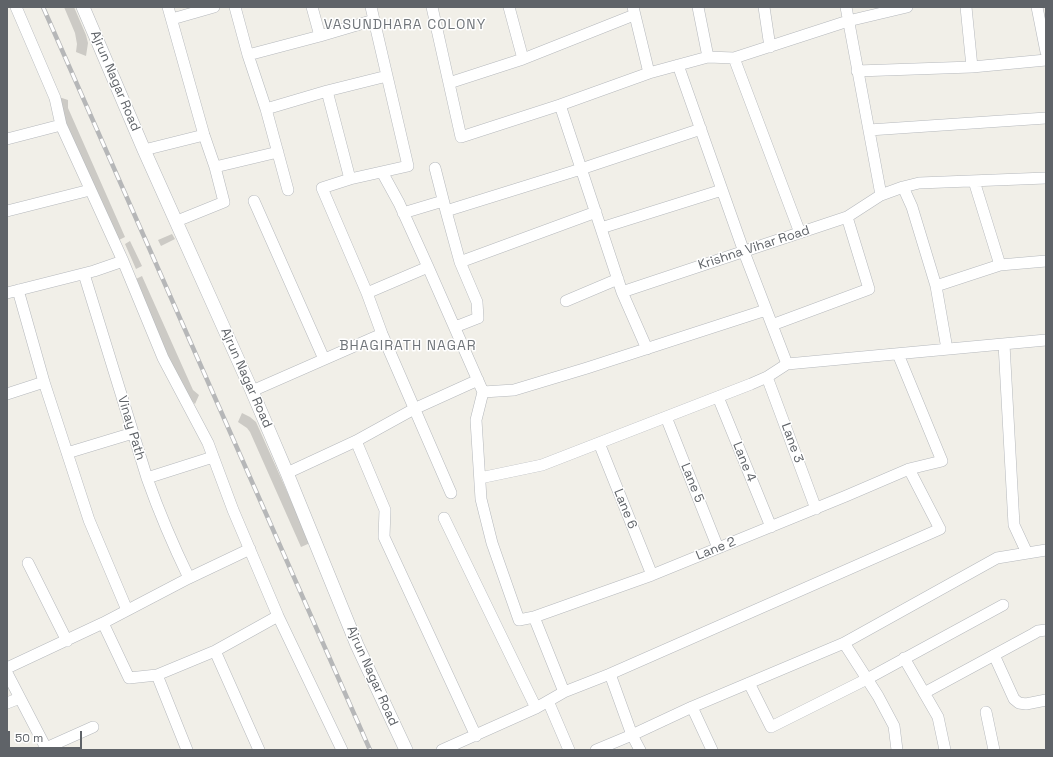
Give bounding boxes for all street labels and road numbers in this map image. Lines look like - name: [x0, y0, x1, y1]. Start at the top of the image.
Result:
- street label: Ajrun Nagar Road: [87, 28, 143, 134]
- street label: Krishna Vihar Road: [696, 223, 812, 273]
- street label: Ajrun Nagar Road: [217, 326, 275, 430]
- street label: Vinay Path: [114, 394, 148, 462]
- street label: Lane 3: [778, 421, 806, 465]
- street label: Lane 4: [729, 440, 759, 484]
- street label: Lane 5: [677, 461, 707, 505]
- street label: Lane 6: [610, 487, 640, 531]
- street label: Lane 2: [694, 534, 738, 564]
- street label: Ajrun Nagar Road: [343, 624, 401, 728]

